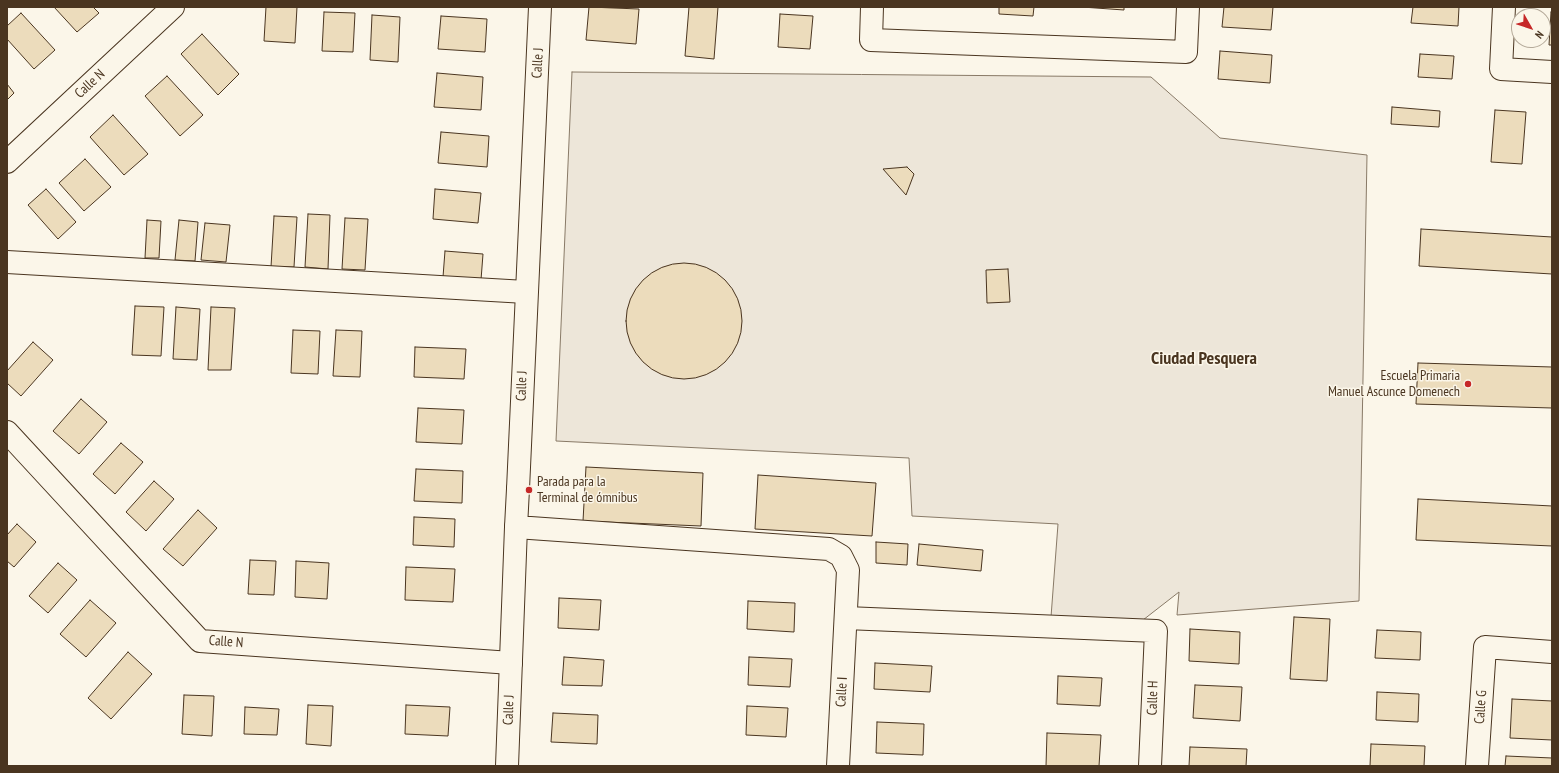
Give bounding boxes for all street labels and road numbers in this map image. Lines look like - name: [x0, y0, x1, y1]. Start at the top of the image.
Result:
- street label: Calle J: [529, 47, 547, 79]
- street label: Calle N: [72, 66, 108, 102]
- street label: Calle J: [513, 370, 531, 402]
- street label: Calle N: [208, 632, 244, 652]
- street label: Calle I: [833, 676, 851, 708]
- street label: Calle H: [1144, 680, 1162, 716]
- street label: Calle G: [1471, 689, 1491, 725]
- street label: Calle J: [500, 694, 518, 726]

